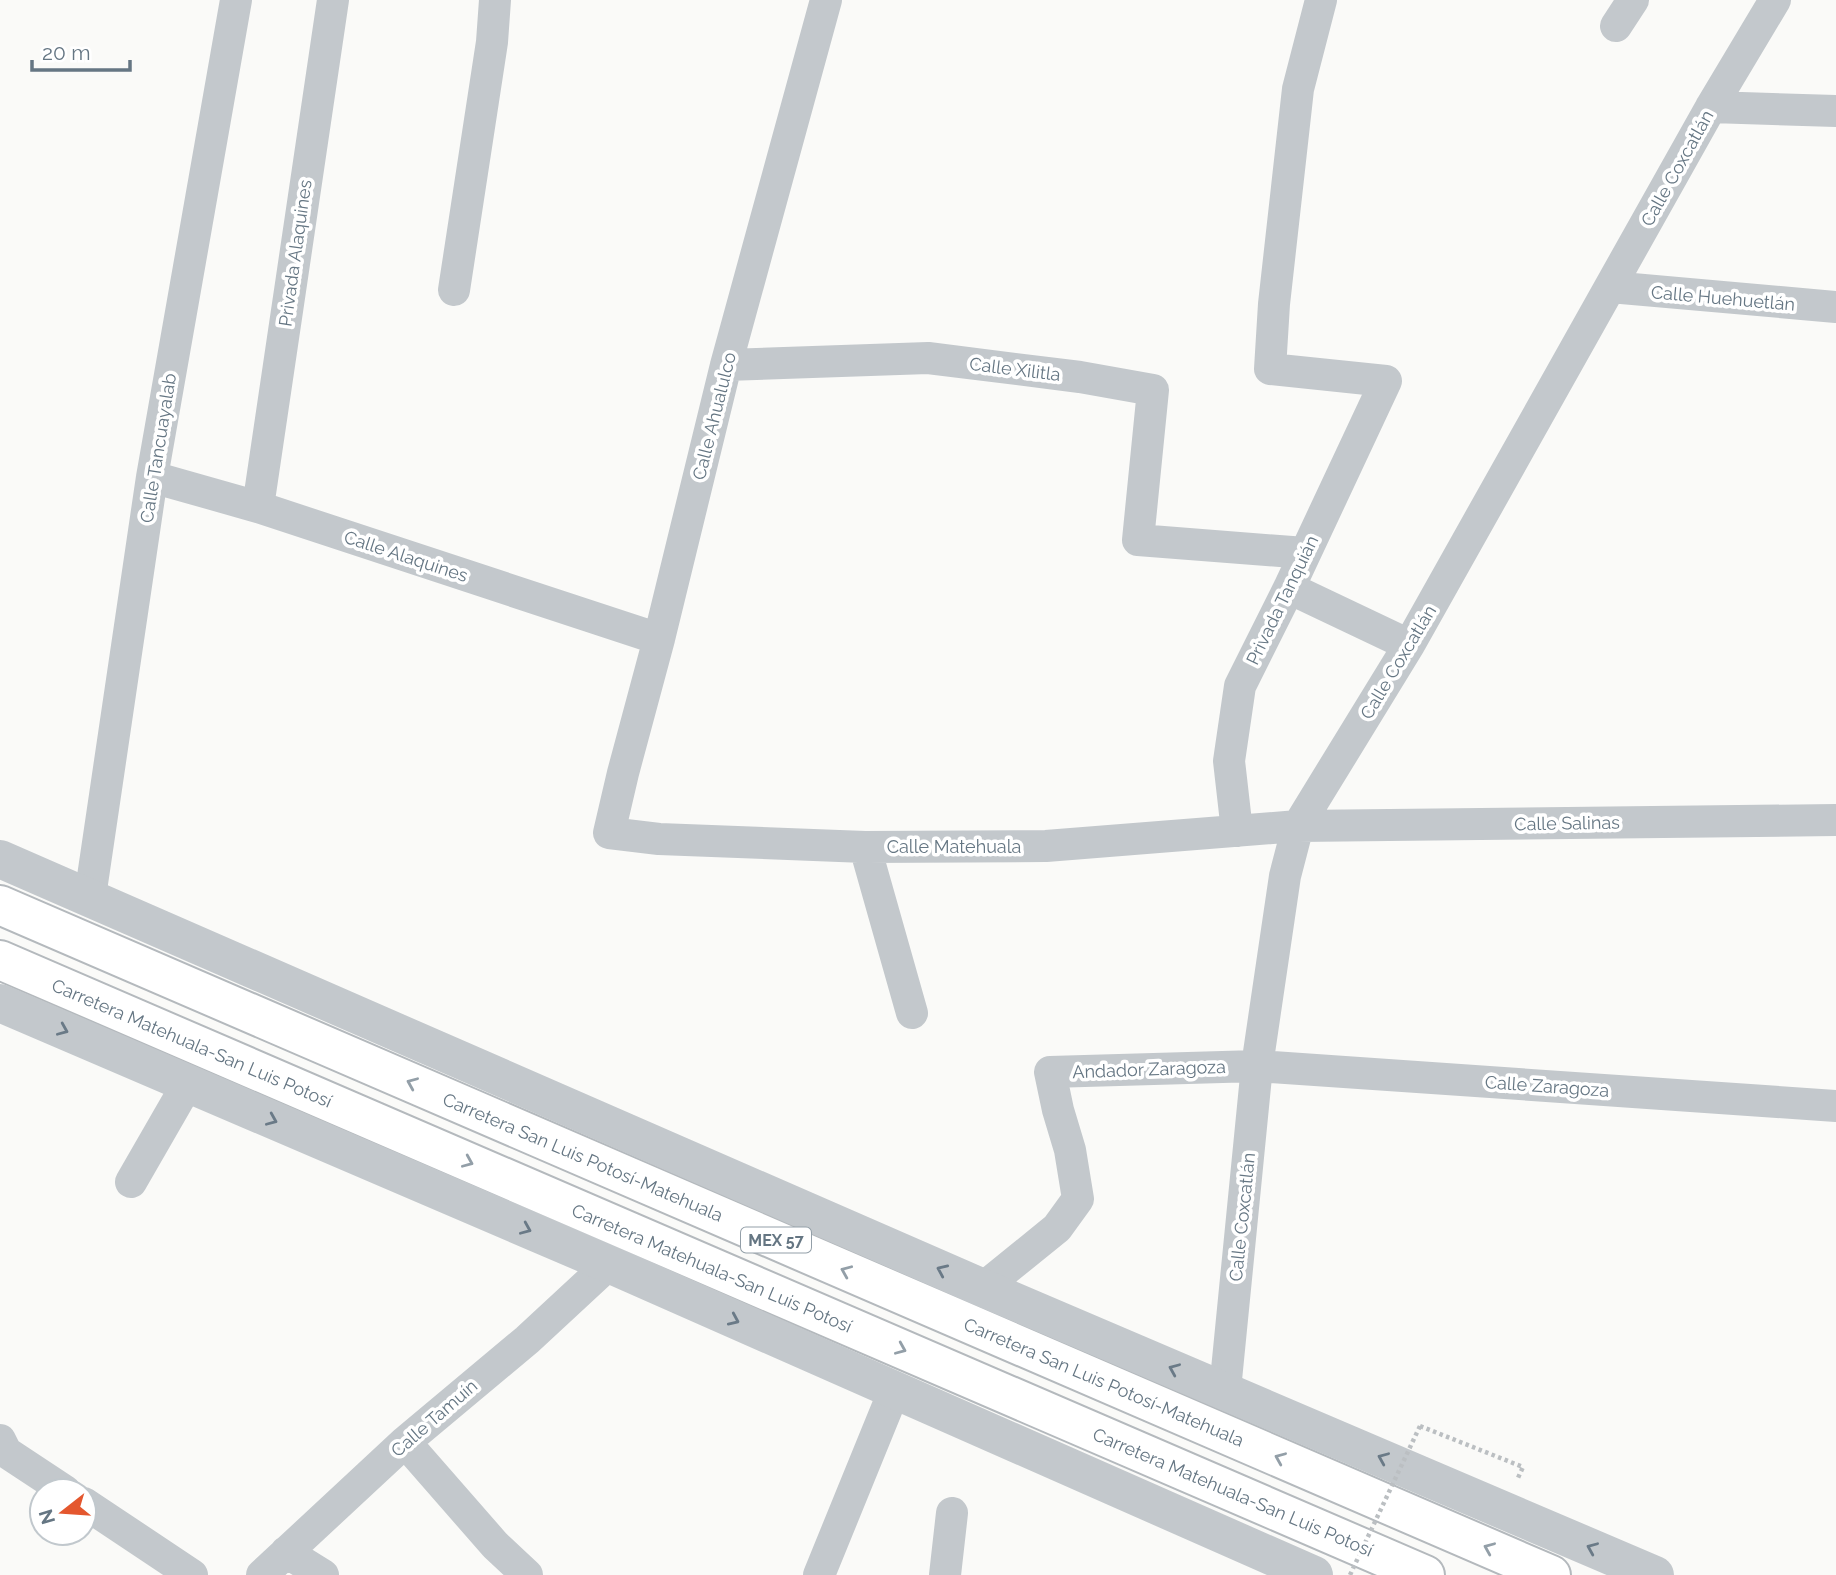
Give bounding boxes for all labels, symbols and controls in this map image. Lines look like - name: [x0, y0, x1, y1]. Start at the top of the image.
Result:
- scale bar: [32, 28, 130, 72]
- text: 20 m: [42, 40, 90, 65]
- street label: Calle Coxcatlán: [1636, 106, 1718, 230]
- street label: Privada Alaquines: [274, 178, 316, 328]
- street label: Calle Huehuetlán: [1650, 281, 1796, 315]
- street label: Calle Ahualulco: [688, 350, 740, 482]
- street label: Calle Xilitla: [968, 353, 1062, 385]
- street label: Calle Tancuayalab: [136, 372, 180, 524]
- street label: Calle Alaquines: [341, 526, 471, 586]
- street label: Privada Tanquián: [1242, 532, 1322, 668]
- street label: Calle Coxcatlán: [1356, 601, 1440, 723]
- street label: Calle Salinas: [1514, 812, 1620, 834]
- street label: Calle Matehuala: [887, 836, 1021, 857]
- street label: Carretera Matehuala-San Luis Potosí: [49, 974, 335, 1112]
- one-way arrow: [56, 1022, 68, 1036]
- street label: Andador Zaragoza: [1072, 1056, 1226, 1082]
- street label: Calle Zaragoza: [1484, 1071, 1610, 1101]
- one-way arrow: [407, 1078, 419, 1092]
- street label: Carretera San Luis Potosí-Matehuala: [440, 1088, 726, 1226]
- one-way arrow: [265, 1111, 277, 1125]
- street label: Calle Coxcatlán: [1225, 1152, 1259, 1282]
- one-way arrow: [460, 1154, 473, 1168]
- street label: Carretera Matehuala-San Luis Potosí: [569, 1199, 855, 1337]
- one-way arrow: [519, 1221, 531, 1235]
- road number: MEX 57: [741, 1228, 811, 1252]
- one-way arrow: [937, 1264, 949, 1278]
- one-way arrow: [841, 1265, 853, 1279]
- one-way arrow: [727, 1312, 740, 1326]
- street label: Carretera San Luis Potosí-Matehuala: [961, 1313, 1247, 1451]
- one-way arrow: [894, 1341, 907, 1355]
- one-way arrow: [1169, 1363, 1181, 1377]
- street label: Calle Tamuín: [387, 1375, 481, 1461]
- street label: Carretera Matehuala-San Luis Potosí: [1090, 1423, 1376, 1561]
- one-way arrow: [1275, 1452, 1287, 1466]
- one-way arrow: [1378, 1452, 1390, 1466]
- north arrow: [28, 1477, 98, 1547]
- text: N: [34, 1507, 59, 1527]
- one-way arrow: [1484, 1542, 1496, 1556]
- one-way arrow: [1587, 1542, 1599, 1556]

